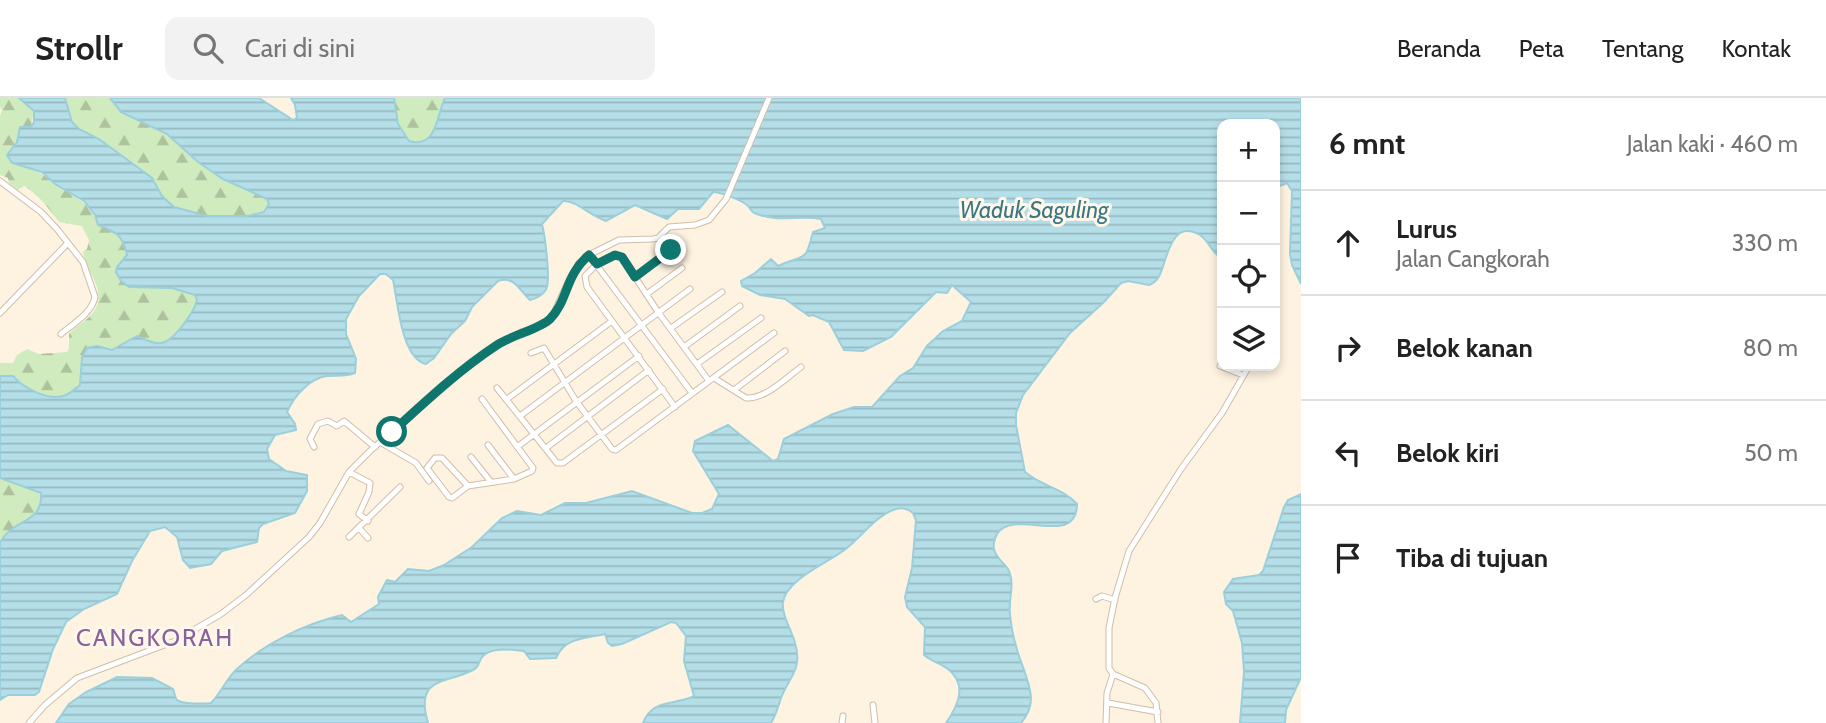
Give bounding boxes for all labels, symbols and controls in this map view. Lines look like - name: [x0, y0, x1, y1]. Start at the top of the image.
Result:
- search box: [165, 17, 655, 80]
- text: Strollr: [35, 28, 123, 68]
- icon: search: [189, 29, 227, 67]
- text: Cari di sini: [245, 32, 355, 64]
- text: Beranda: [1397, 34, 1481, 63]
- text: Peta: [1519, 34, 1564, 63]
- text: Tentang: [1602, 34, 1683, 63]
- text: Kontak: [1721, 34, 1791, 63]
- map controls: [1217, 119, 1280, 371]
- button: +: [1217, 119, 1280, 182]
- text: 6 mnt: [1329, 125, 1405, 162]
- text: Jalan kaki · 460 m: [1627, 130, 1798, 158]
- button: −: [1217, 182, 1280, 245]
- water label: Waduk Saguling: [959, 196, 1110, 224]
- text: Lurus: [1396, 213, 1457, 245]
- icon: ahead: [1329, 224, 1367, 262]
- text: 330 m: [1732, 229, 1798, 257]
- route end: [655, 234, 686, 265]
- button: locate: [1217, 245, 1280, 308]
- text: Jalan Cangkorah: [1396, 245, 1550, 273]
- button: layers: [1217, 308, 1280, 371]
- icon: right: [1329, 329, 1367, 367]
- text: Belok kanan: [1396, 332, 1533, 364]
- text: 80 m: [1743, 334, 1798, 362]
- route start: [376, 416, 407, 447]
- icon: left: [1329, 434, 1367, 472]
- text: Belok kiri: [1396, 437, 1499, 469]
- text: 50 m: [1744, 439, 1798, 467]
- icon: arrive: [1329, 539, 1367, 577]
- text: Tiba di tujuan: [1396, 542, 1548, 574]
- district label: CANGKORAH: [76, 623, 234, 652]

